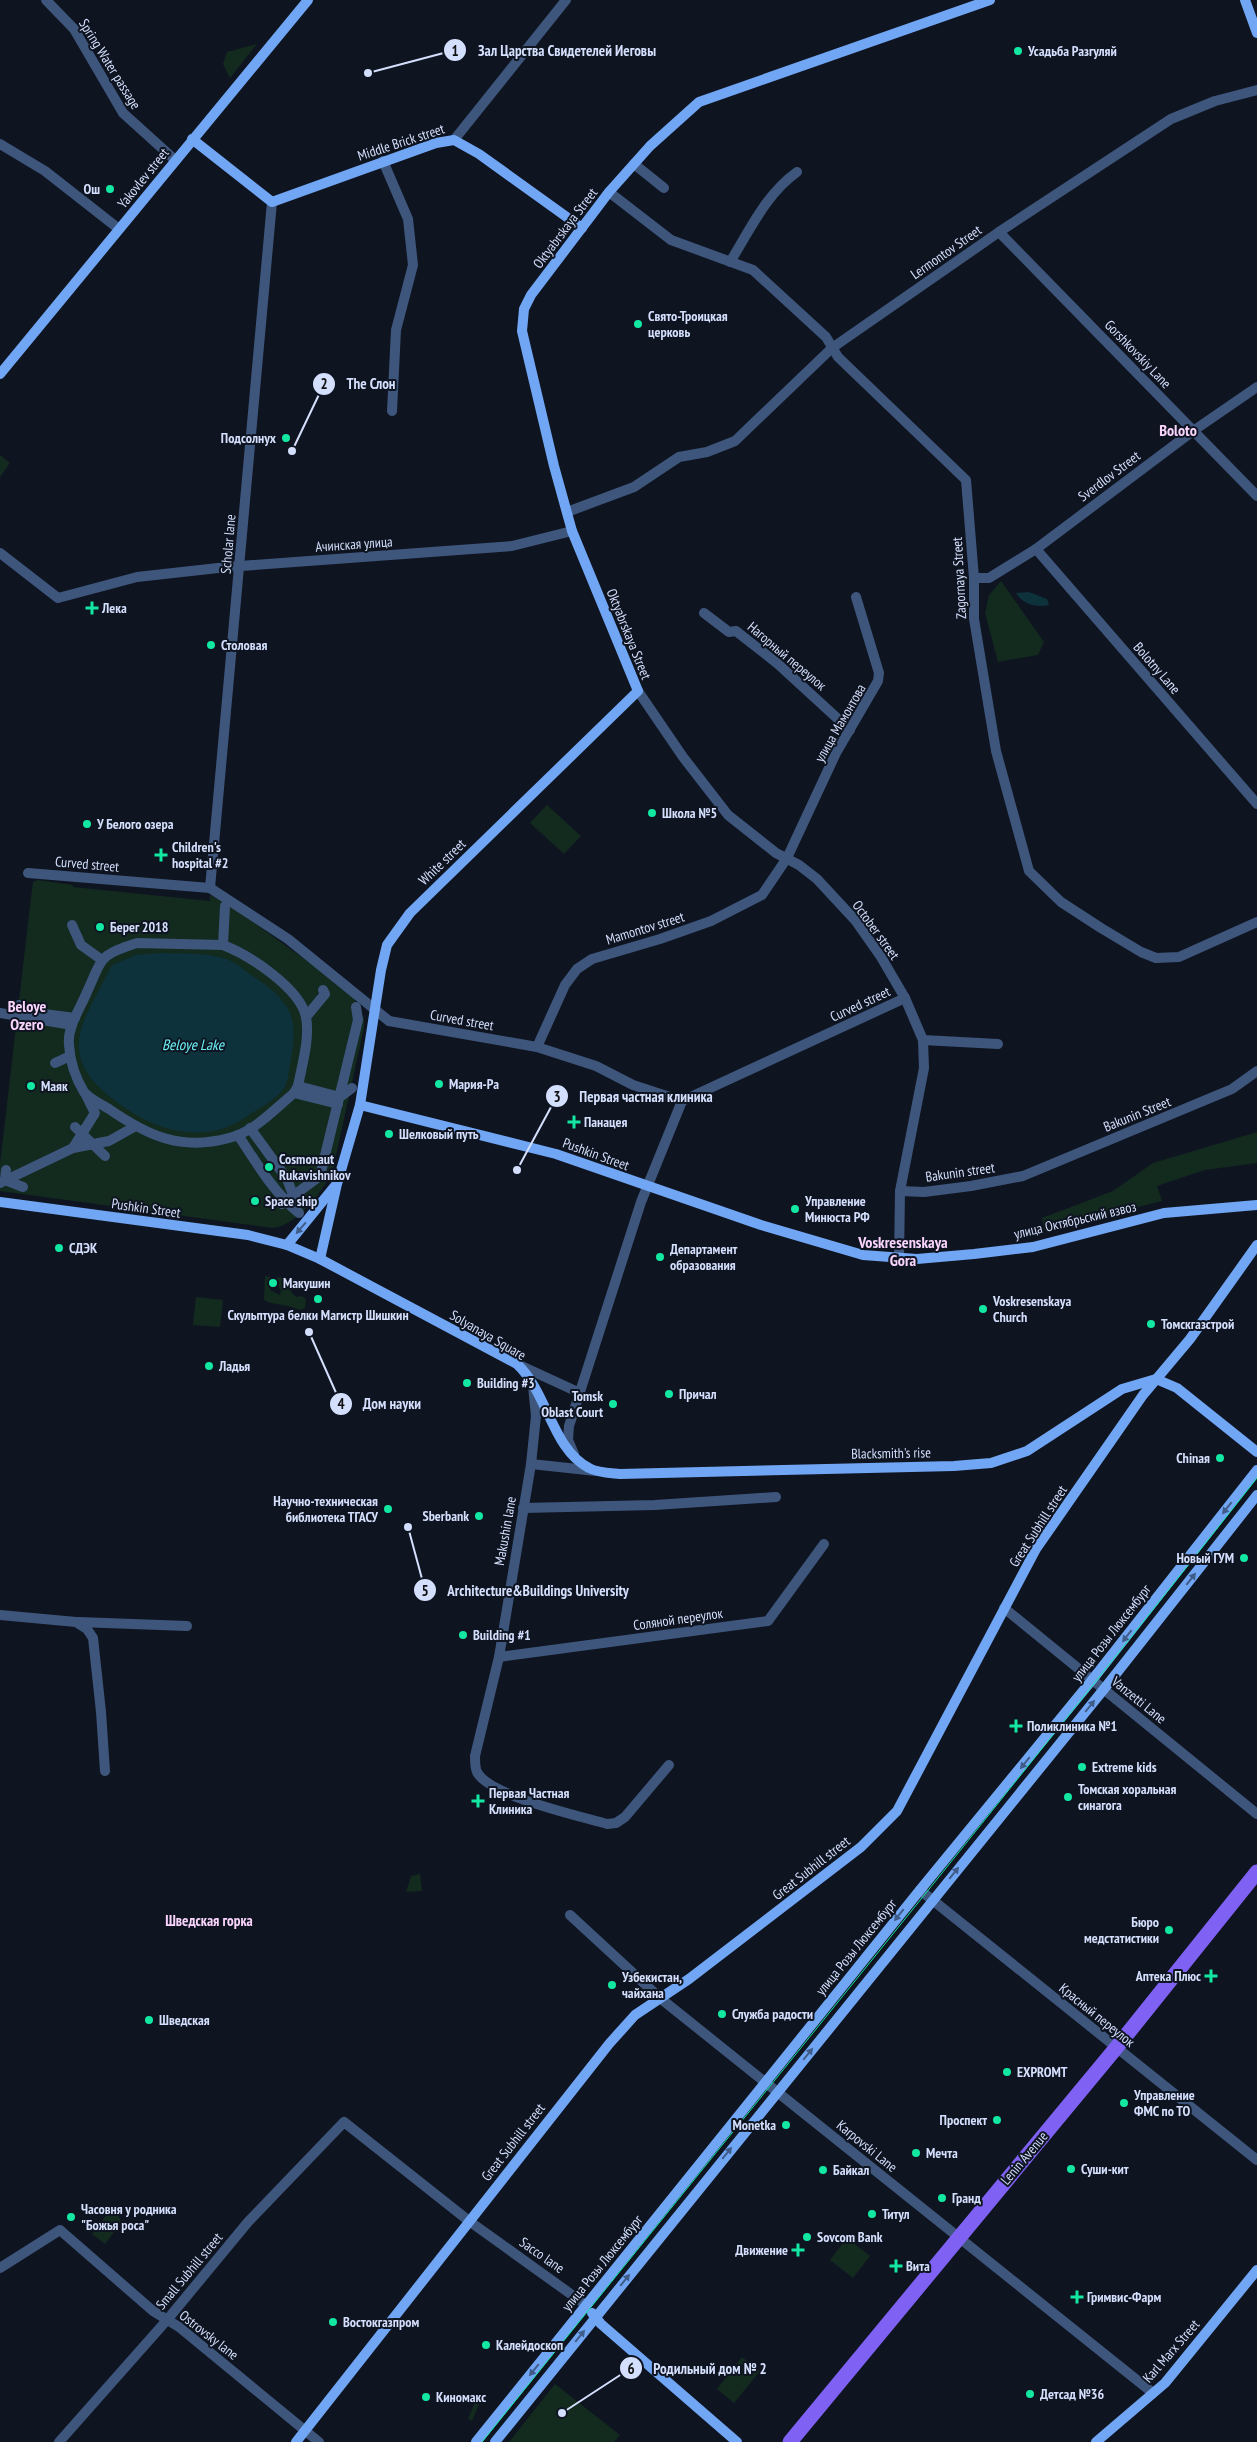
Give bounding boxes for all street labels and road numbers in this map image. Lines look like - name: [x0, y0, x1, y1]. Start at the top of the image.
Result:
- street label: Spring Water passage: [75, 15, 145, 113]
- street label: Middle Brick street: [355, 119, 447, 165]
- street label: Yakovlev street: [113, 144, 173, 212]
- street label: Oktyabrskaya Street: [529, 184, 601, 272]
- street label: Lermontov Street: [907, 221, 985, 283]
- street label: Gorshkovskiy Lane: [1101, 316, 1175, 392]
- street label: Sverdlov Street: [1074, 447, 1144, 505]
- street label: Scholar lane: [216, 513, 240, 574]
- street label: Ачинская улица: [315, 532, 393, 556]
- street label: Zagornaya Street: [948, 536, 970, 619]
- street label: Oktyabrskaya Street: [603, 586, 655, 682]
- street label: Нагорный переулок: [744, 618, 831, 695]
- street label: Bolotny Lane: [1130, 638, 1185, 698]
- street label: улица Мамонтова: [810, 681, 870, 765]
- street label: White street: [415, 835, 470, 889]
- street label: Curved street: [54, 852, 120, 876]
- street label: October street: [848, 897, 904, 963]
- street label: Mamontov street: [604, 907, 687, 948]
- street label: Curved street: [827, 982, 893, 1026]
- street label: Curved street: [429, 1006, 495, 1034]
- street label: Bakunin Street: [1101, 1092, 1173, 1136]
- street label: Pushkin Street: [560, 1134, 632, 1174]
- street label: Bakunin street: [924, 1158, 996, 1186]
- street label: Pushkin Street: [110, 1194, 182, 1222]
- street label: улица Октябрьский взвоз: [1012, 1197, 1138, 1243]
- street label: Solyanaya Square: [447, 1306, 530, 1364]
- street label: Blacksmith's rise: [851, 1443, 931, 1463]
- street label: Great Subhill street: [1005, 1482, 1071, 1570]
- street label: Makushin lane: [490, 1495, 520, 1567]
- street label: улица Розы Люксембург: [1067, 1580, 1155, 1685]
- street label: Соляной переулок: [632, 1604, 724, 1634]
- street label: Vanzetti Lane: [1107, 1672, 1170, 1728]
- street label: Great Subhill street: [769, 1832, 853, 1904]
- street label: улица Розы Люксембург: [812, 1895, 901, 1999]
- street label: Красный переулок: [1056, 1979, 1139, 2051]
- street label: Great Subhill street: [477, 2100, 549, 2184]
- street label: Karpovski Lane: [833, 2116, 901, 2176]
- street label: Lenin Avenue: [996, 2127, 1052, 2188]
- street label: улица Розы Люксембург: [558, 2211, 647, 2315]
- street label: Small Subhill street: [152, 2229, 226, 2313]
- street label: Sacco lane: [516, 2233, 568, 2277]
- street label: Ostrovsky lane: [176, 2306, 242, 2364]
- street label: Karl Marx Street: [1139, 2316, 1203, 2386]

